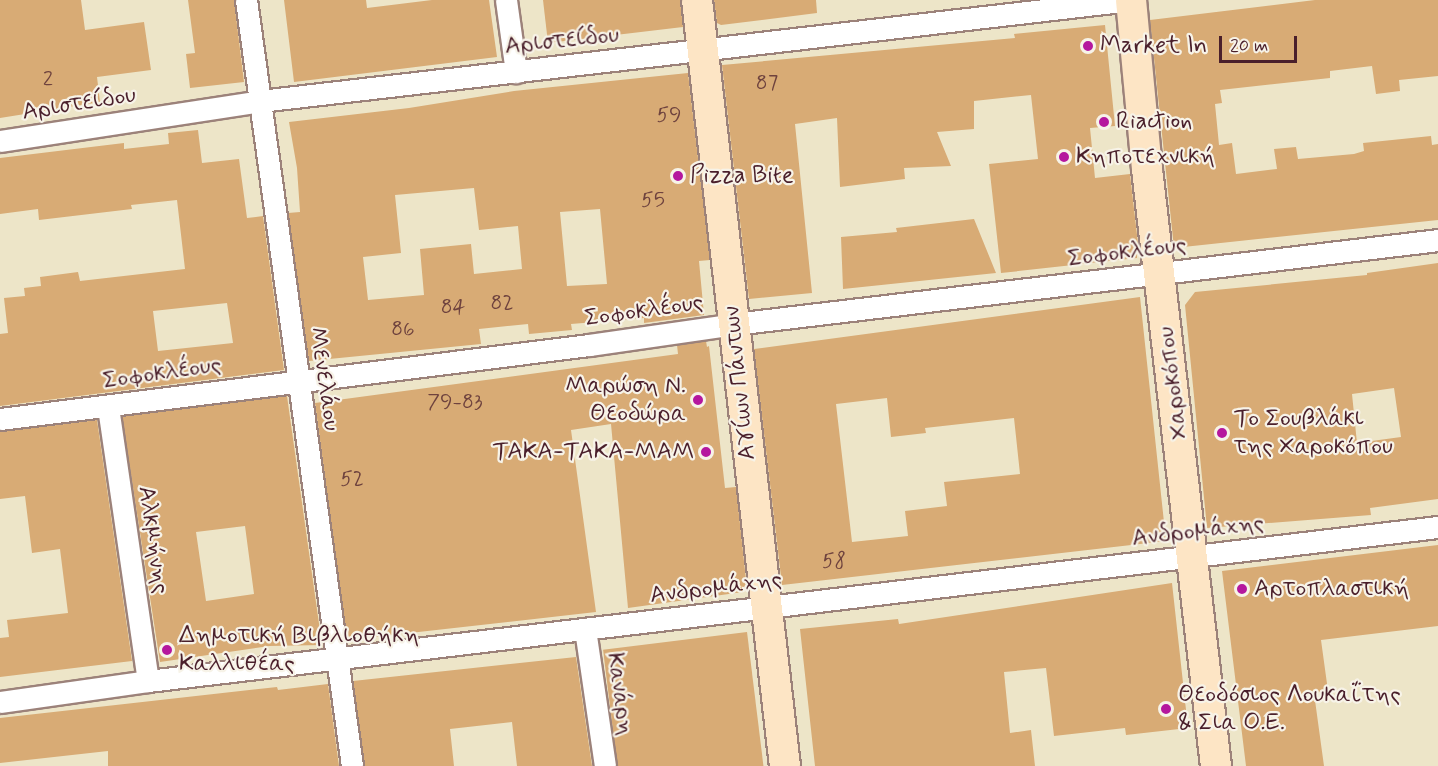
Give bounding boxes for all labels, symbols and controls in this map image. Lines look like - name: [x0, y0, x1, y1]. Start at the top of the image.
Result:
- street label: Αριστείδου: [503, 21, 621, 61]
- scale bar: [1222, 24, 1300, 62]
- place label: Market In: [1100, 32, 1211, 60]
- text: 20 m: [1230, 34, 1268, 58]
- marker: Market In: [1081, 39, 1095, 53]
- house number: 2: [43, 66, 53, 92]
- house number: 87: [756, 70, 778, 96]
- street label: Αριστείδου: [20, 81, 138, 127]
- house number: 59: [656, 102, 682, 128]
- place label: Riaction: [1116, 108, 1192, 136]
- marker: Riaction: [1097, 115, 1111, 129]
- place label: Κηποτεχνική: [1076, 143, 1215, 171]
- marker: Κηποτεχνική: [1057, 150, 1071, 164]
- place label: Pizza Bite: [690, 162, 792, 190]
- marker: Pizza Bite: [671, 169, 685, 183]
- house number: 55: [641, 187, 665, 213]
- street label: Σοφοκλέους: [1066, 230, 1188, 274]
- street label: Σοφοκλέους: [583, 288, 705, 334]
- house number: 82: [491, 290, 513, 316]
- house number: 84: [441, 294, 465, 320]
- street label: Αγίων Πάντων: [718, 304, 762, 462]
- house number: 86: [391, 316, 415, 342]
- street label: Μενελάου: [302, 325, 346, 433]
- street label: Χαροκόπου: [1152, 325, 1194, 441]
- street label: Σοφοκλέους: [101, 350, 223, 396]
- place label: Μαρώση Ν. Θεοδώρα: [565, 372, 686, 428]
- house number: 79-83: [427, 389, 483, 415]
- marker: Μαρώση Ν. Θεοδώρα: [691, 393, 705, 407]
- place label: Το Σουβλάκι της Χαροκόπου: [1234, 405, 1393, 461]
- marker: Το Σουβλάκι της Χαροκόπου: [1215, 426, 1229, 440]
- place label: ΤΑΚΑ-ΤΑΚΑ-ΜΑΜ: [493, 438, 694, 466]
- marker: ΤΑΚΑ-ΤΑΚΑ-ΜΑΜ: [699, 445, 713, 459]
- house number: 52: [340, 466, 364, 492]
- street label: Αλκμήνης: [131, 484, 175, 596]
- street label: Ανδρομάχης: [1130, 509, 1266, 553]
- house number: 58: [822, 548, 846, 574]
- street label: Ανδρομάχης: [648, 566, 784, 610]
- place label: Αρτοπλαστική: [1254, 575, 1409, 603]
- marker: Αρτοπλαστική: [1235, 582, 1249, 596]
- place label: Δημοτική Βιβλιοθήκη Καλλιθέας: [179, 622, 419, 678]
- marker: Δημοτική Βιβλιοθήκη Καλλιθέας: [160, 643, 174, 657]
- street label: Κανάρη: [600, 651, 640, 737]
- place label: Θεοδόσιος Λουκαΐτης & Σια Ο.Ε.: [1178, 681, 1401, 737]
- marker: Θεοδόσιος Λουκαΐτης & Σια Ο.Ε.: [1159, 702, 1173, 716]

